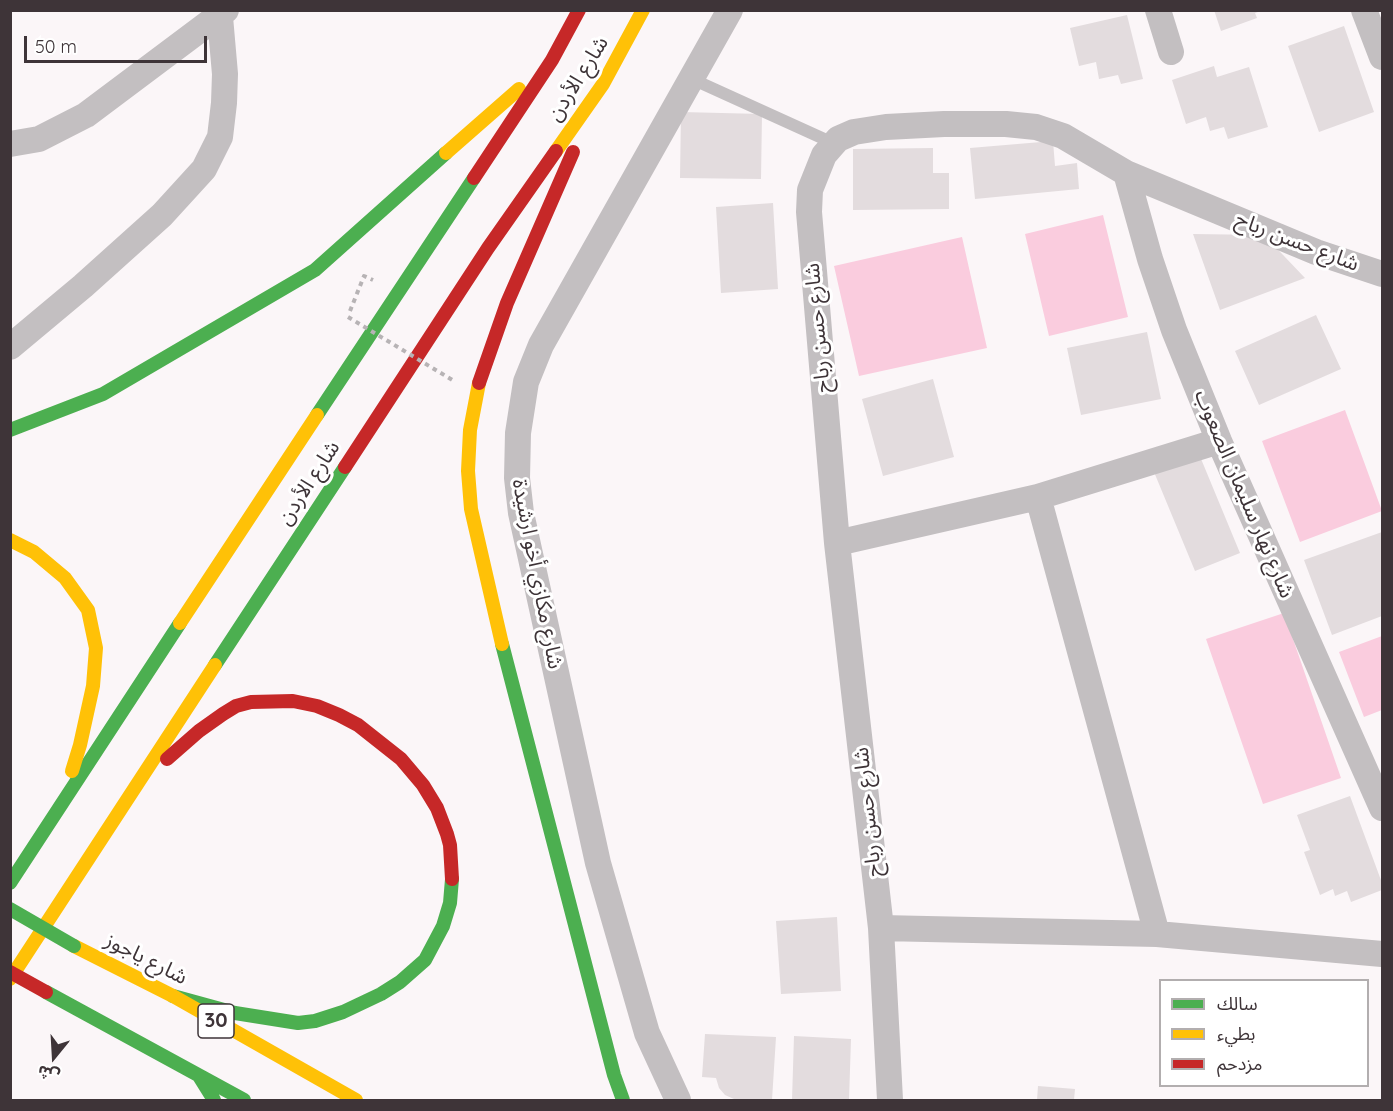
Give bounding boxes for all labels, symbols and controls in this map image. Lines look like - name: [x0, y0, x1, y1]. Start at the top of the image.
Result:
- scale bar: [27, 24, 210, 62]
- street label: شارع الأردن: [542, 32, 614, 126]
- text: 50 m: [35, 35, 77, 58]
- street label: شارع حسن رباح: [1232, 207, 1362, 277]
- street label: شارع حسن رباح: [800, 262, 836, 394]
- street label: شارع نهار سليمان الصعوب: [1189, 386, 1299, 602]
- street label: شارع الأردن: [272, 436, 346, 530]
- street label: شارع مكازي أخو ارشيدة: [506, 477, 568, 671]
- street label: شارع حسن رباح: [849, 746, 887, 878]
- street label: شارع ياجوز: [101, 928, 191, 990]
- legend: [1159, 979, 1369, 1087]
- text: سالك: [1217, 992, 1258, 1015]
- road number: 30: [198, 1004, 234, 1038]
- text: بطيء: [1217, 1022, 1255, 1045]
- north arrow: [24, 1027, 84, 1087]
- text: مزدحم: [1217, 1052, 1262, 1075]
- text: ش: [35, 1061, 62, 1087]

